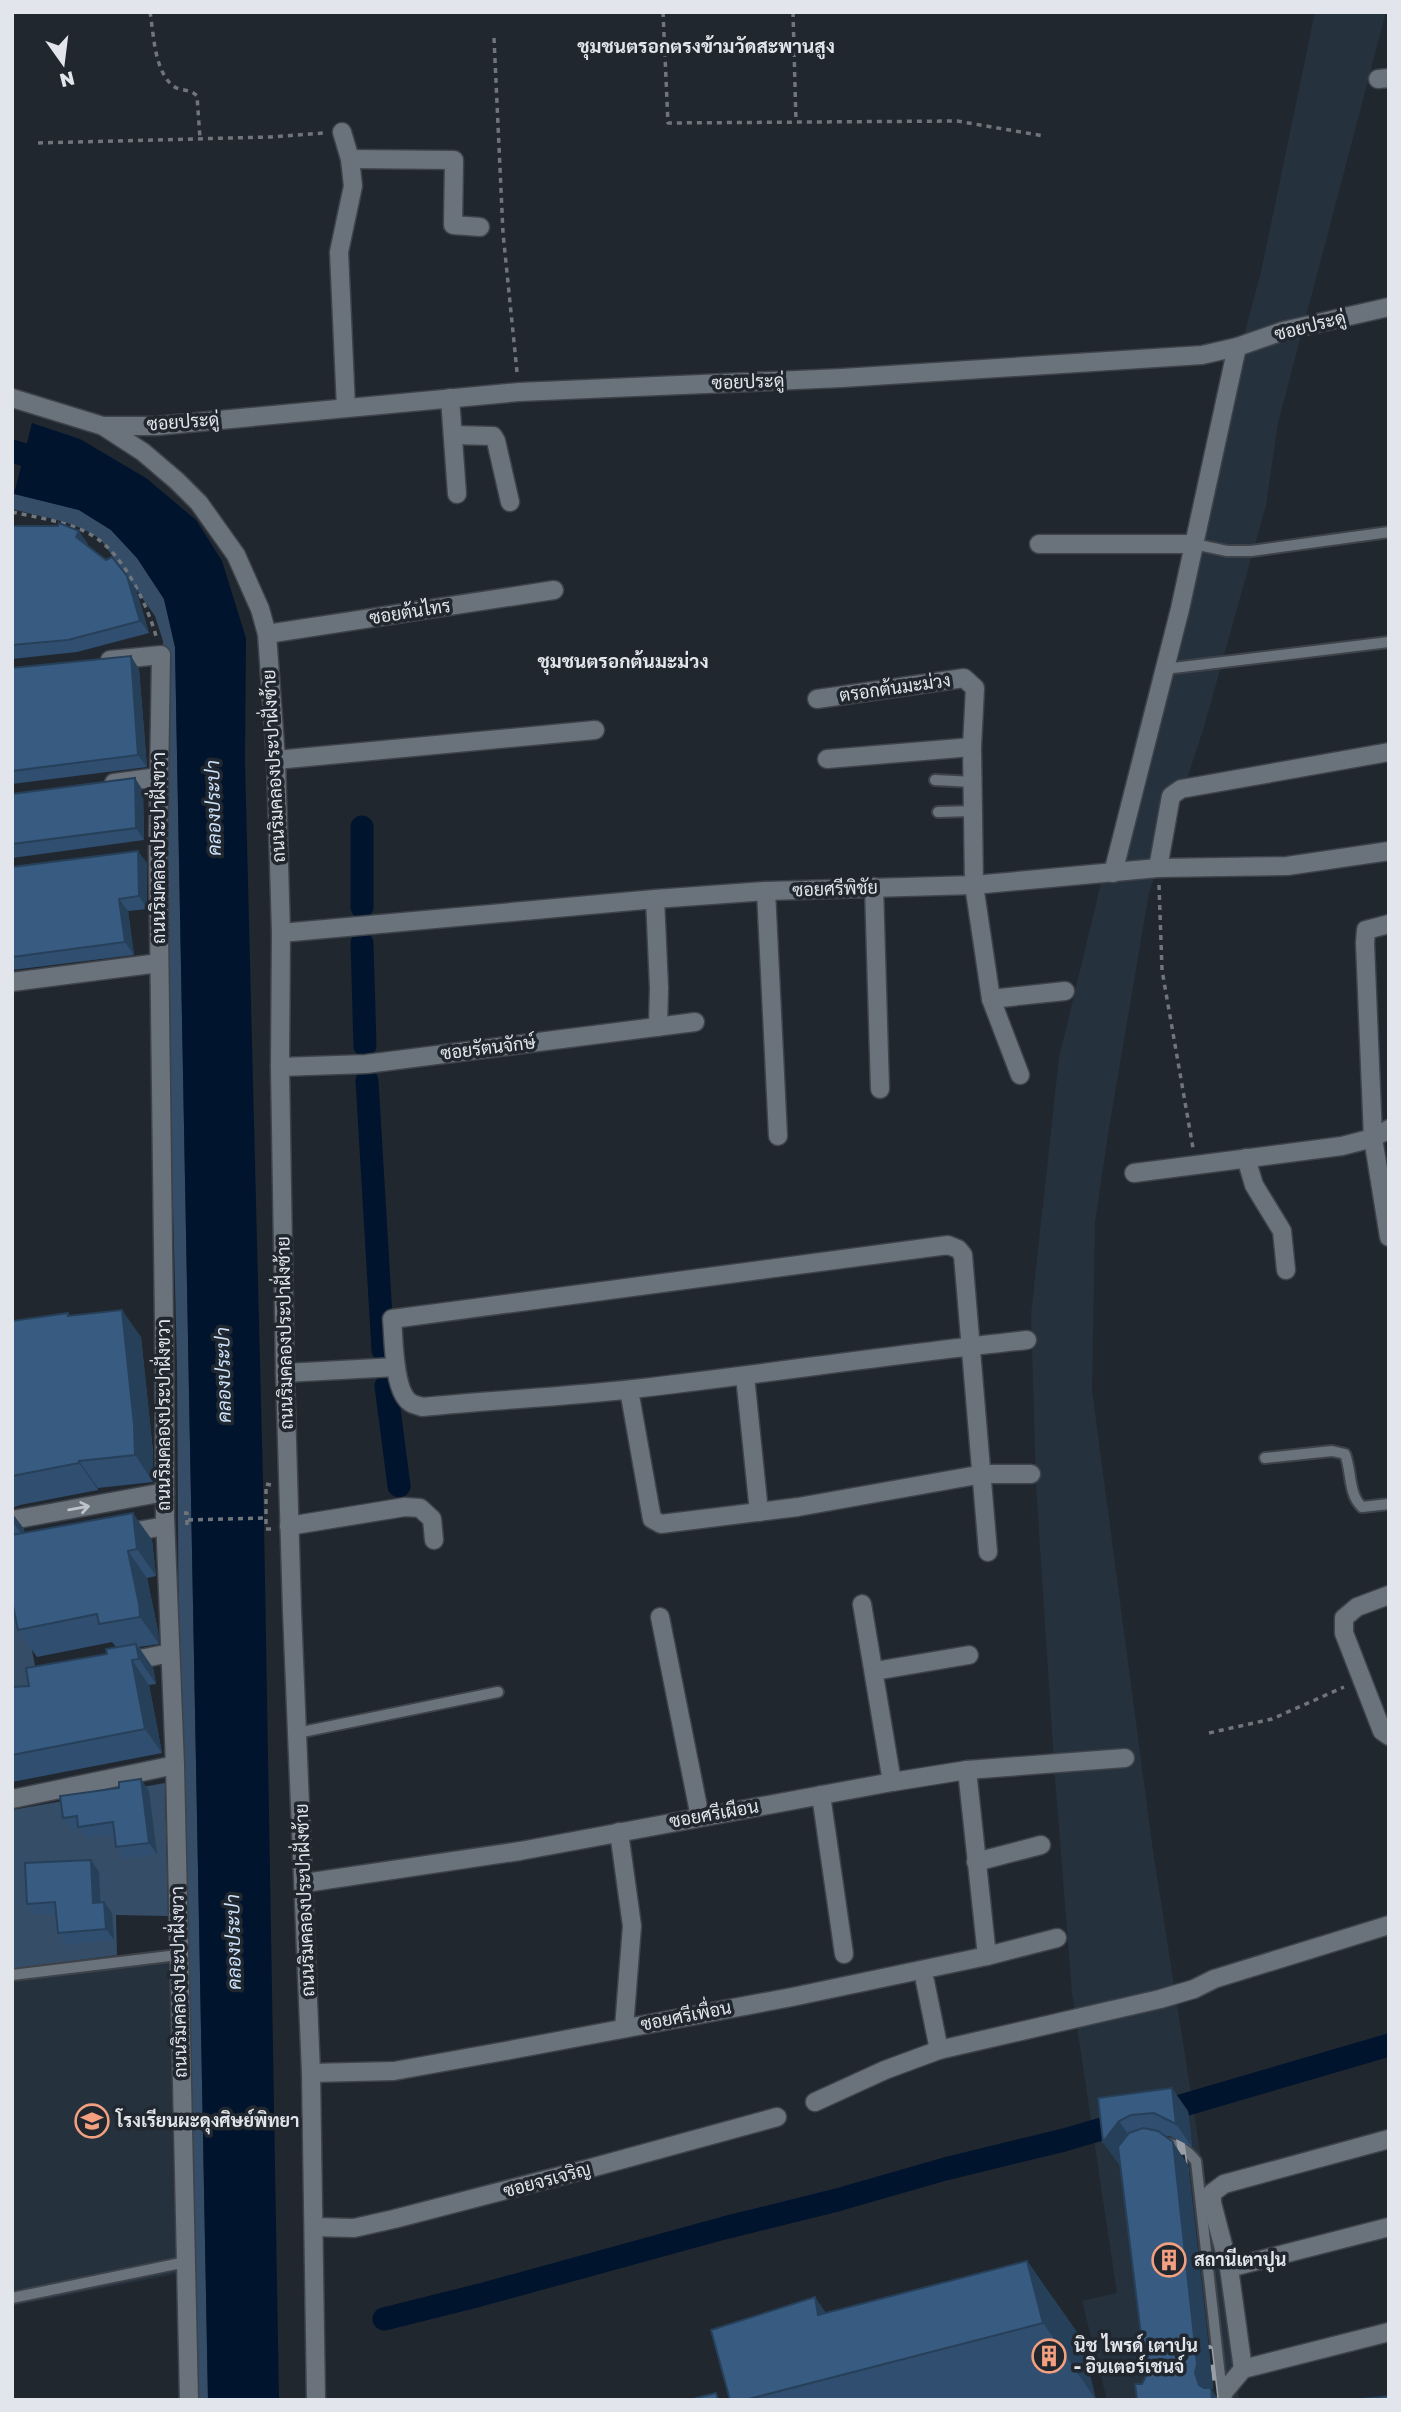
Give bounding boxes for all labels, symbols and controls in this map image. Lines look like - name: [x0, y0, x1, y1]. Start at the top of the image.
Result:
- north arrow: [28, 28, 98, 98]
- district label: ชุมชนตรอกตรงข้ามวัดสะพานสูง: [577, 34, 835, 61]
- text: N: [57, 67, 77, 93]
- street label: ซอยประดู่: [1272, 306, 1348, 347]
- street label: ซอยประดู่: [711, 369, 785, 396]
- street label: ซอยประดู่: [146, 407, 220, 438]
- street label: ซอยต้นไทร: [368, 593, 452, 628]
- district label: ชุมชนตรอกต้นมะม่วง: [537, 649, 709, 676]
- street label: ตรอกต้นมะม่วง: [838, 668, 952, 706]
- street label: ถนนริมคลองประปาฝั่งซ้าย: [254, 669, 289, 863]
- street label: ถนนริมคลองประปาฝั่งขวา: [144, 752, 169, 944]
- water label: คลองประปา: [200, 760, 225, 856]
- street label: ซอยศรีพิชัย: [792, 875, 878, 900]
- street label: ซอยรัตนจักษ์: [439, 1029, 537, 1064]
- street label: ถนนริมคลองประปาฝั่งซ้าย: [268, 1236, 297, 1430]
- street label: ถนนริมคลองประปาฝั่งขวา: [149, 1319, 174, 1511]
- water label: คลองประปา: [210, 1327, 235, 1423]
- one-way arrow: [67, 1500, 90, 1514]
- street label: ซอยศรีเผือน: [667, 1793, 760, 1832]
- street label: ถนนริมคลองประปาฝั่งซ้าย: [286, 1803, 318, 1997]
- street label: ถนนริมคลองประปาฝั่งขวา: [162, 1886, 191, 2078]
- water label: คลองประปา: [220, 1894, 245, 1990]
- street label: ซอยศรีเพื่อน: [638, 1992, 733, 2035]
- school or university icon: โรงเรียนผะดุงศิษย์พิทยา: [73, 2102, 111, 2140]
- place label: โรงเรียนผะดุงศิษย์พิทยา: [115, 2108, 299, 2135]
- street label: ซอยจรเจริญ: [500, 2157, 593, 2202]
- building icon: สถานีเตาปูน: [1150, 2241, 1188, 2279]
- place label: สถานีเตาปูน: [1194, 2247, 1287, 2273]
- place label: นิช ไพรด์ เตาปูน - อินเตอร์เชนจ์: [1074, 2333, 1198, 2377]
- building icon: นิช ไพรด์ เตาปูน - อินเตอร์เชนจ์: [1030, 2337, 1068, 2375]

